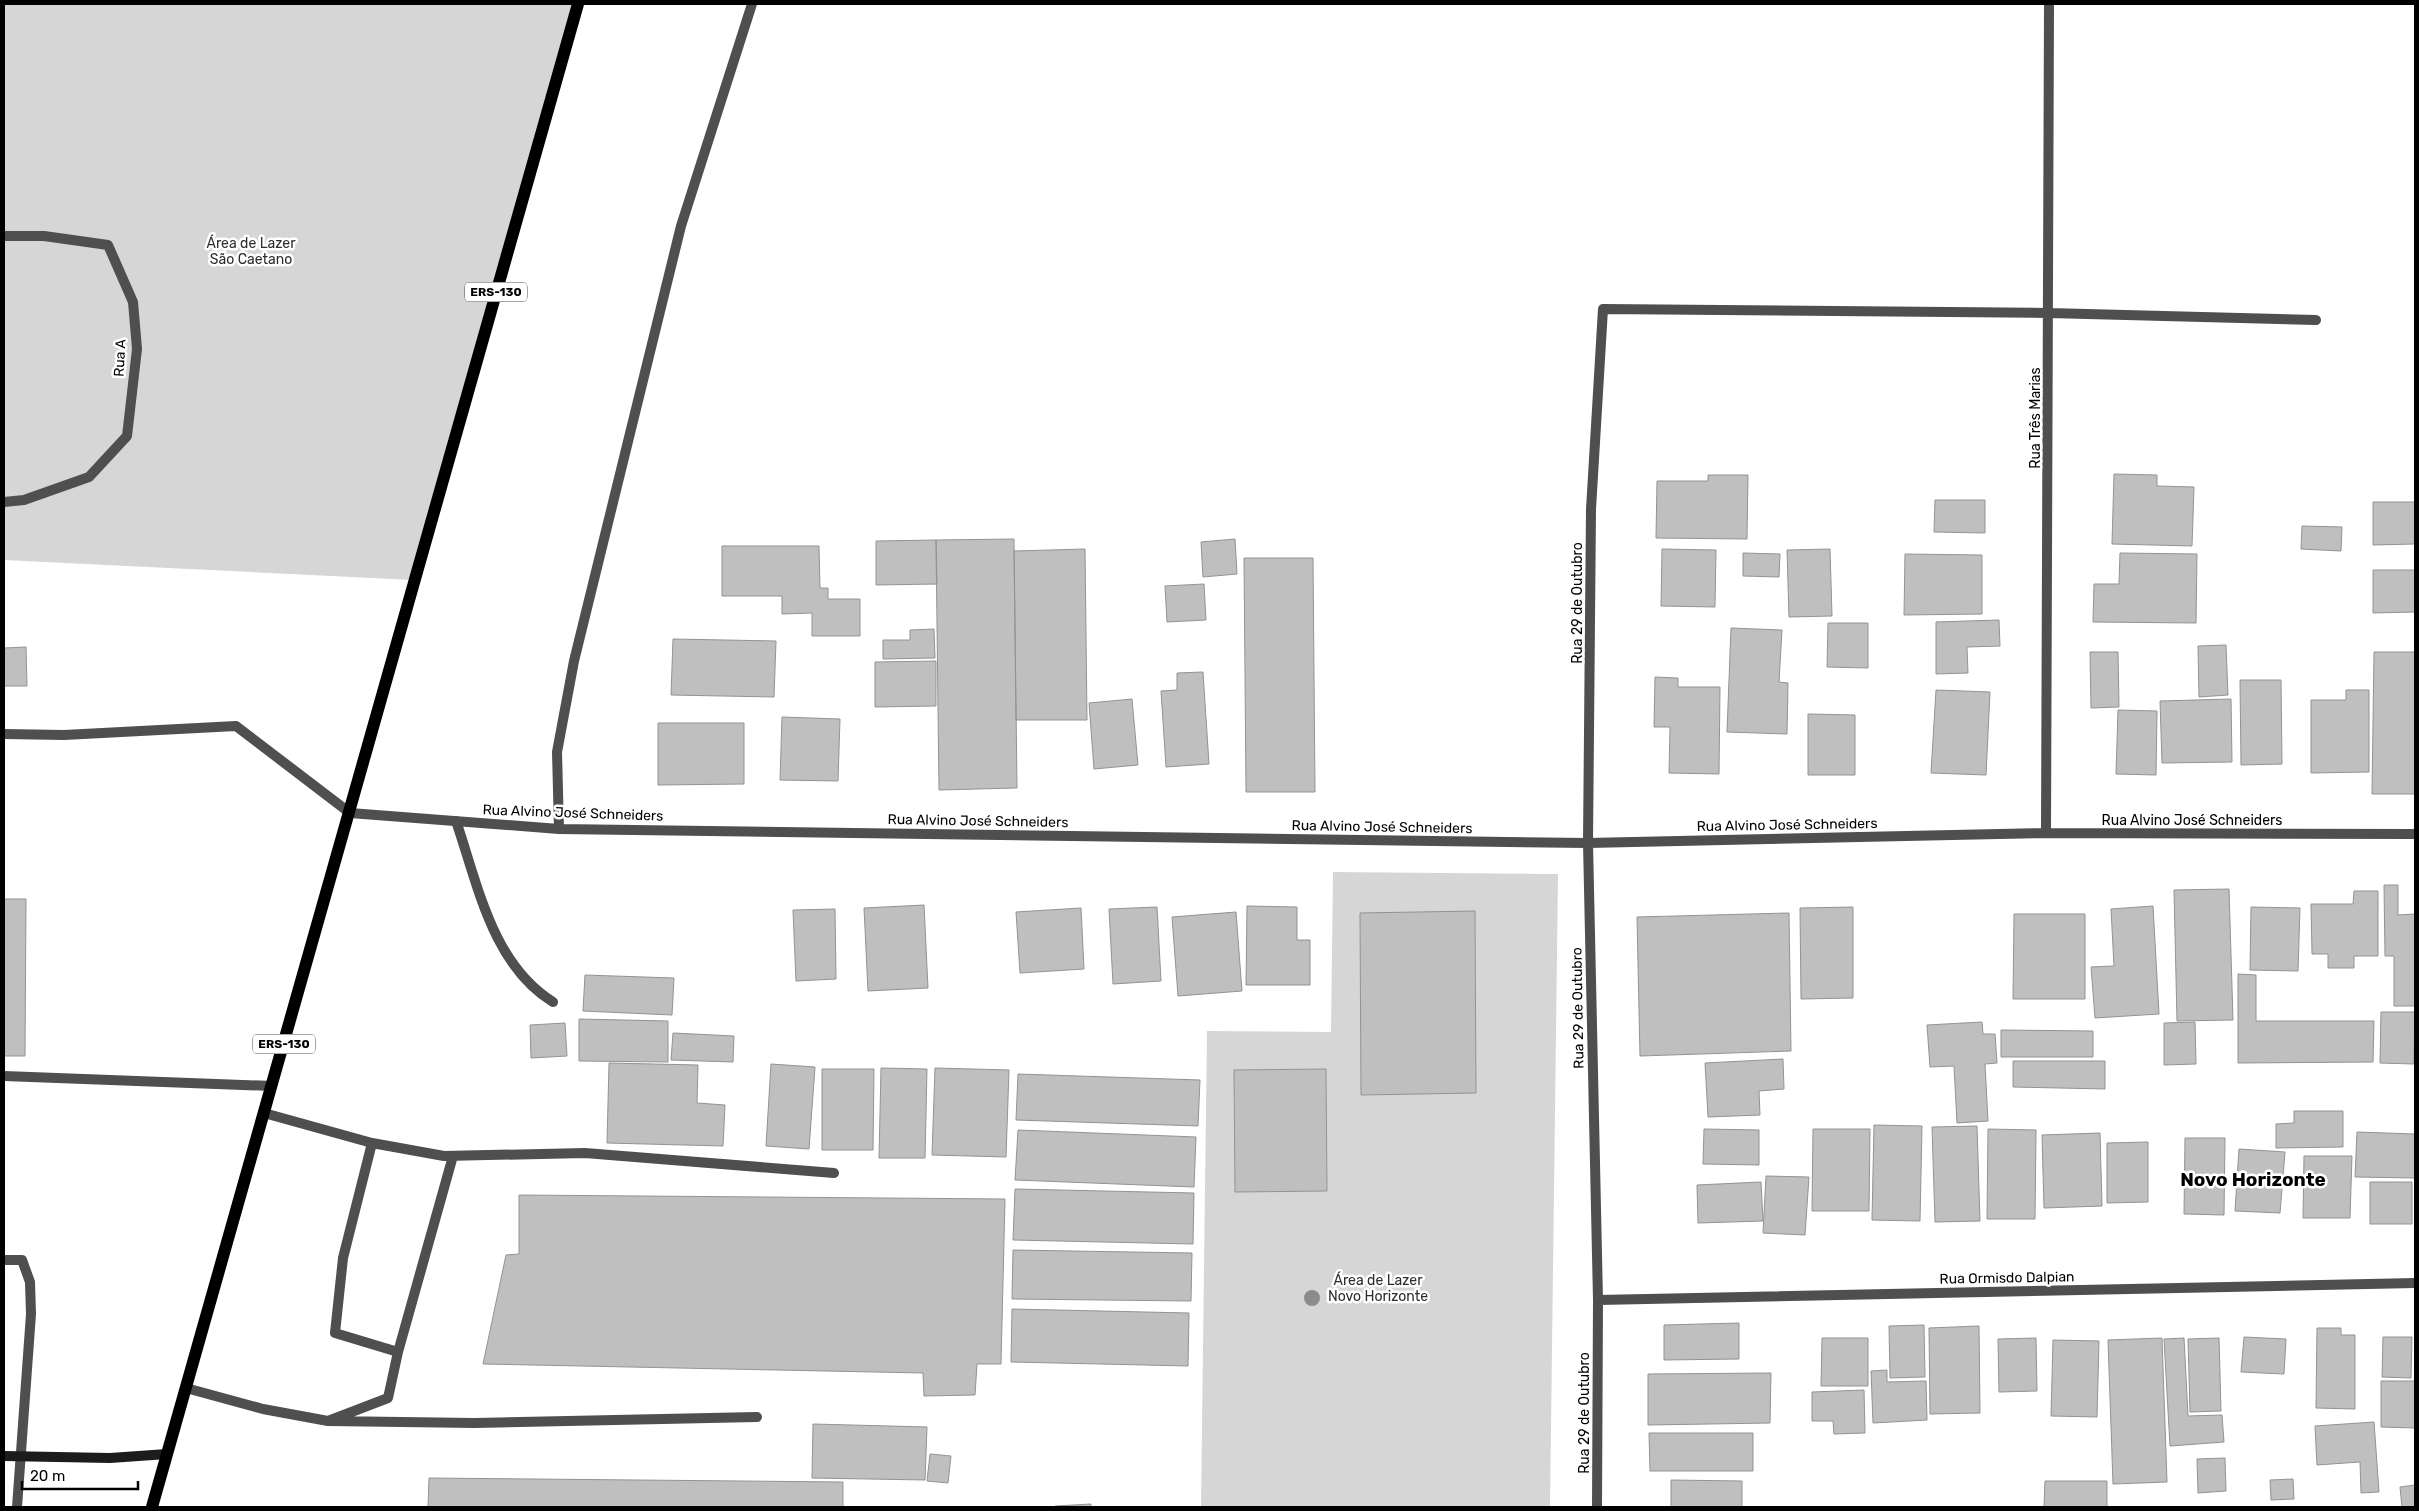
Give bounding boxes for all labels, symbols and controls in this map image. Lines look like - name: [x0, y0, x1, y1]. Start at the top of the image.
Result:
- park label: Área de Lazer São Caetano: [207, 234, 296, 268]
- road number: ERS-130: [465, 282, 527, 302]
- street label: Rua A: [111, 338, 130, 377]
- street label: Rua Três Marias: [2027, 367, 2044, 469]
- street label: Rua 29 de Outubro: [1569, 542, 1586, 664]
- street label: Rua Alvino José Schneiders: [482, 801, 664, 825]
- street label: Rua Alvino José Schneiders: [887, 811, 1069, 831]
- street label: Rua Alvino José Schneiders: [2102, 812, 2282, 829]
- street label: Rua Alvino José Schneiders: [1696, 815, 1878, 835]
- street label: Rua Alvino José Schneiders: [1291, 817, 1473, 837]
- street label: Rua 29 de Outubro: [1568, 947, 1588, 1069]
- road number: ERS-130: [253, 1034, 315, 1054]
- district label: Novo Horizonte: [2180, 1168, 2326, 1191]
- street label: Rua Ormisdo Dalpian: [1939, 1268, 2075, 1288]
- park label: Área de Lazer Novo Horizonte: [1328, 1271, 1428, 1305]
- street label: Rua 29 de Outubro: [1576, 1352, 1593, 1474]
- scale bar: [22, 1458, 139, 1490]
- text: 20 m: [30, 1467, 65, 1485]

